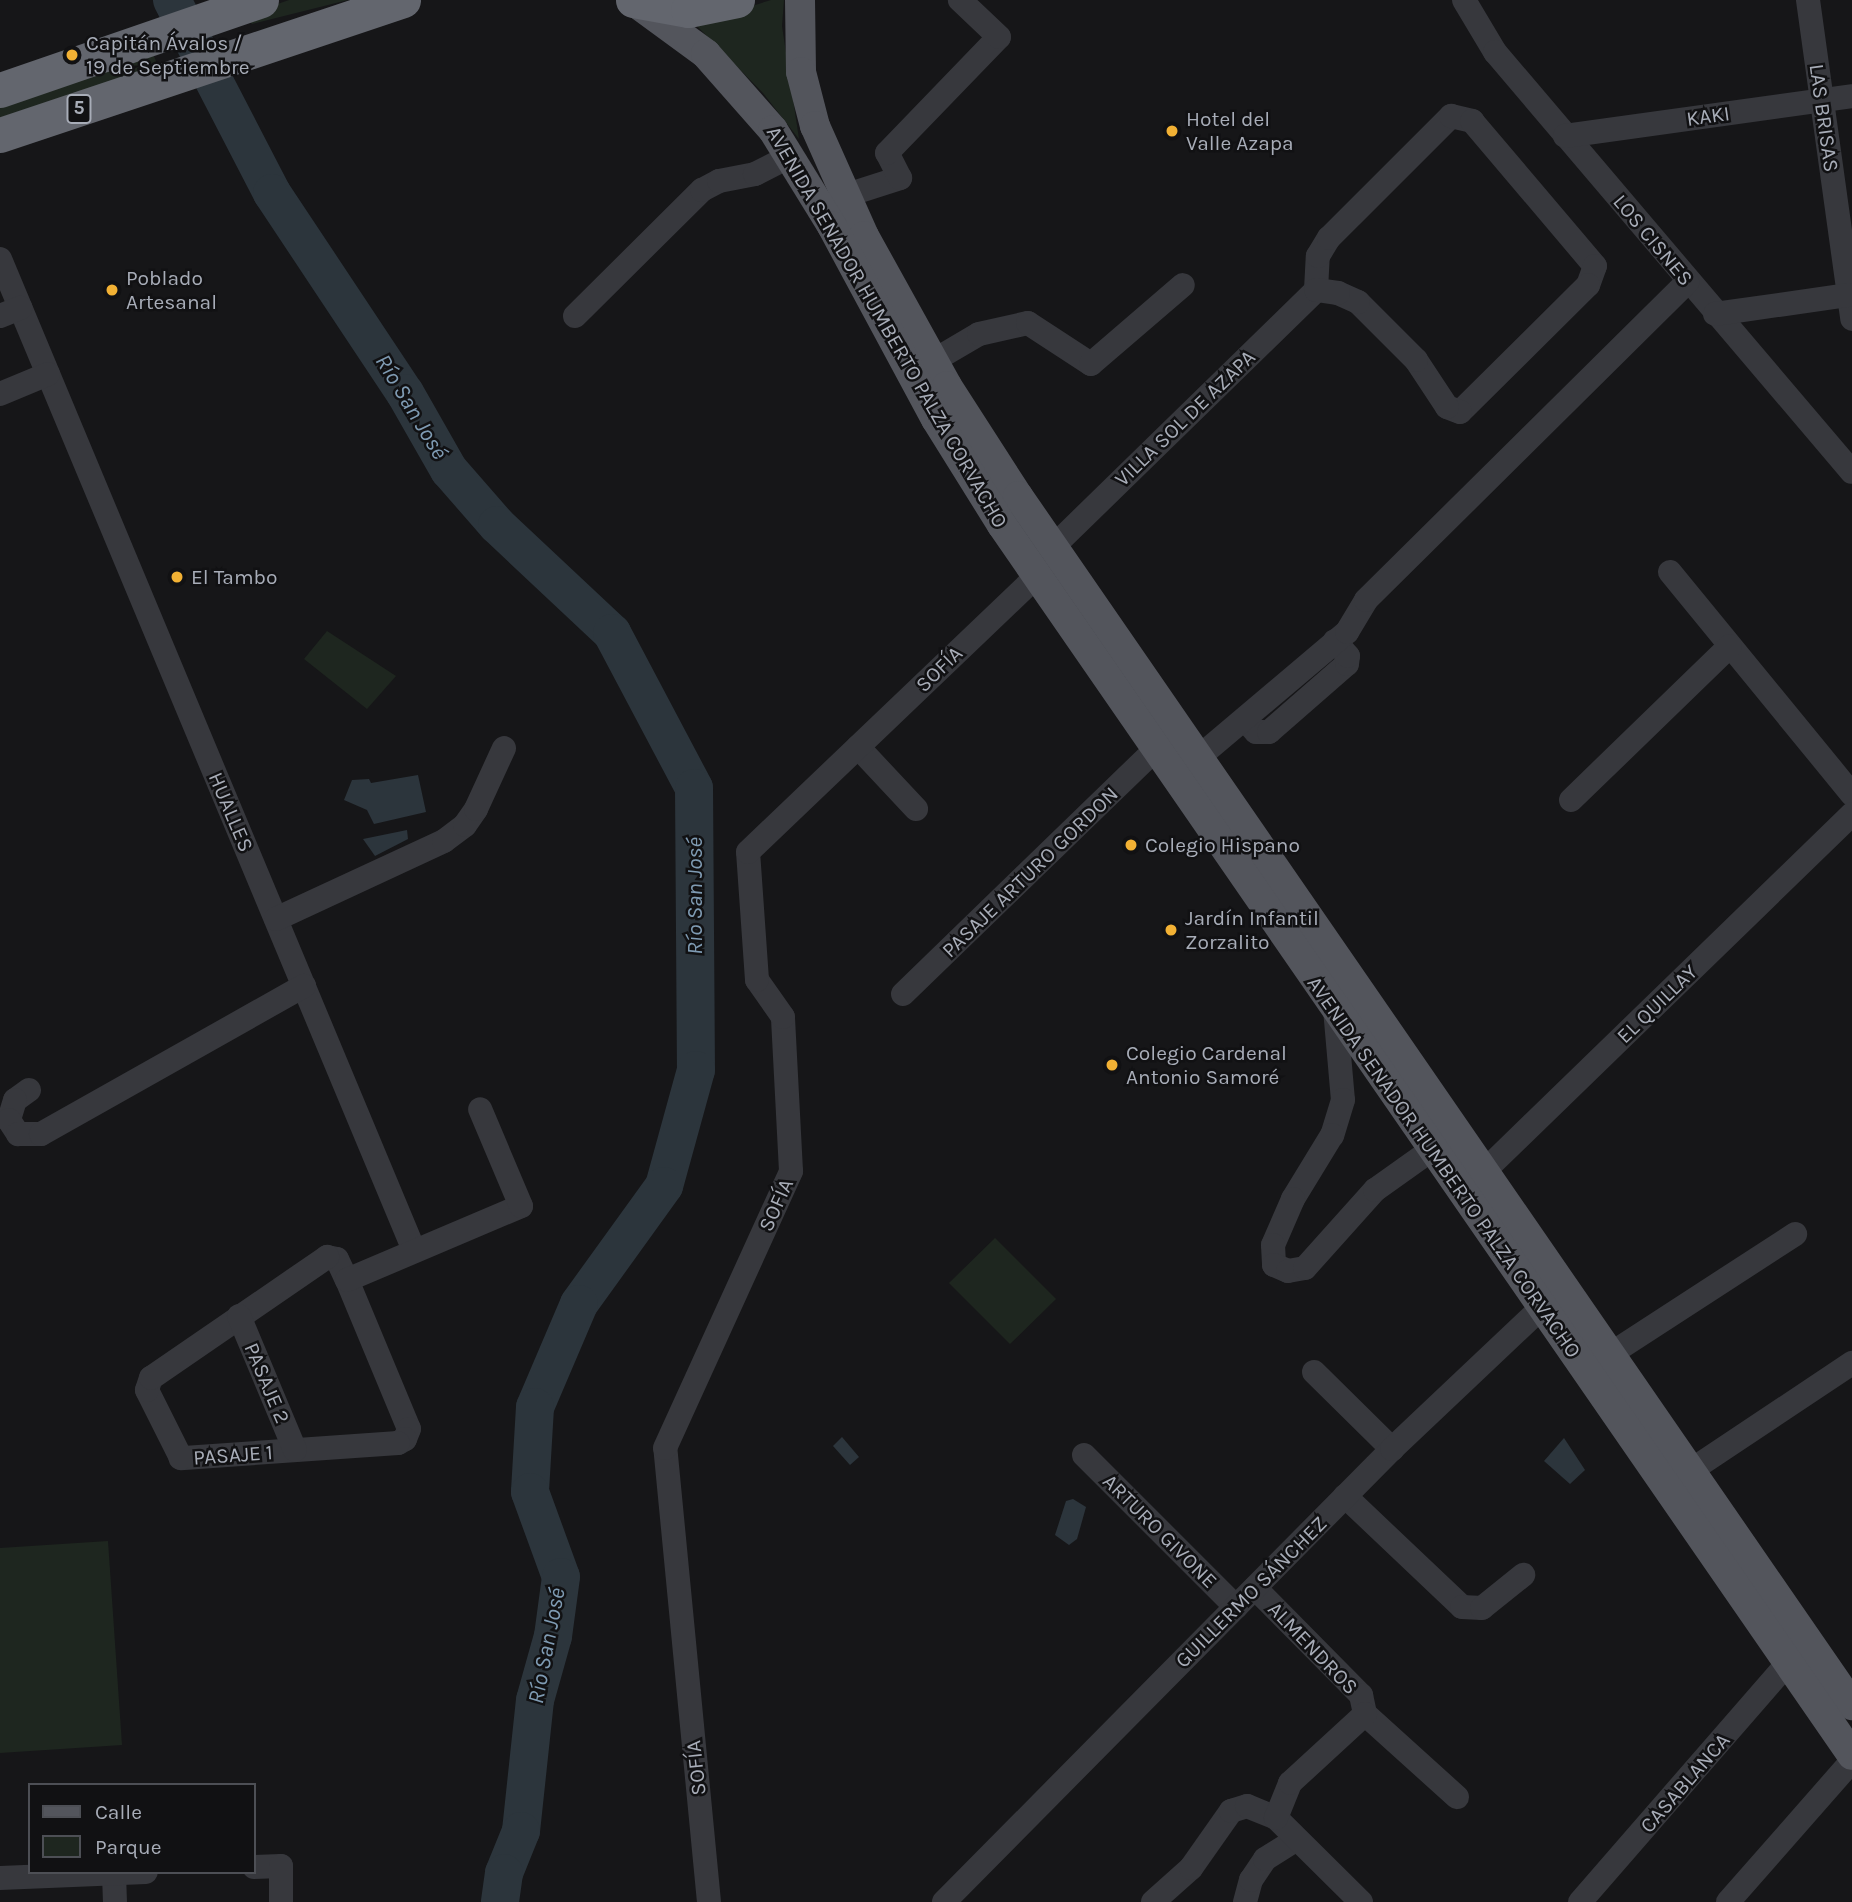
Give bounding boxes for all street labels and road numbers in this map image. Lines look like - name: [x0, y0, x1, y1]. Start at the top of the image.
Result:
- street label: LAS BRISAS: [1804, 62, 1844, 174]
- road number: 5: [65, 94, 93, 124]
- street label: KAKI: [1685, 100, 1731, 132]
- street label: AVENIDA SENADOR HUMBERTO PALZA CORVACHO: [761, 122, 1013, 532]
- street label: LOS CISNES: [1608, 189, 1698, 291]
- street label: VILLA SOL DE AZAPA: [1110, 345, 1260, 491]
- street label: SOFÍA: [910, 641, 968, 697]
- street label: HUALLES: [203, 768, 259, 856]
- street label: PASAJE ARTURO GORDON: [937, 781, 1123, 963]
- street label: EL QUILLAY: [1611, 959, 1703, 1049]
- street label: AVENIDA SENADOR HUMBERTO PALZA CORVACHO: [1302, 971, 1586, 1363]
- street label: SOFÍA: [753, 1175, 799, 1235]
- street label: PASAJE 2: [239, 1339, 295, 1427]
- street label: PASAJE 1: [192, 1440, 274, 1470]
- street label: ARTURO GIVONE: [1098, 1469, 1222, 1593]
- street label: GUILLERMO SÁNCHEZ: [1170, 1511, 1332, 1673]
- street label: ALMENDROS: [1263, 1597, 1363, 1699]
- street label: CASABLANCA: [1635, 1728, 1735, 1838]
- street label: SOFÍA: [681, 1739, 711, 1797]

